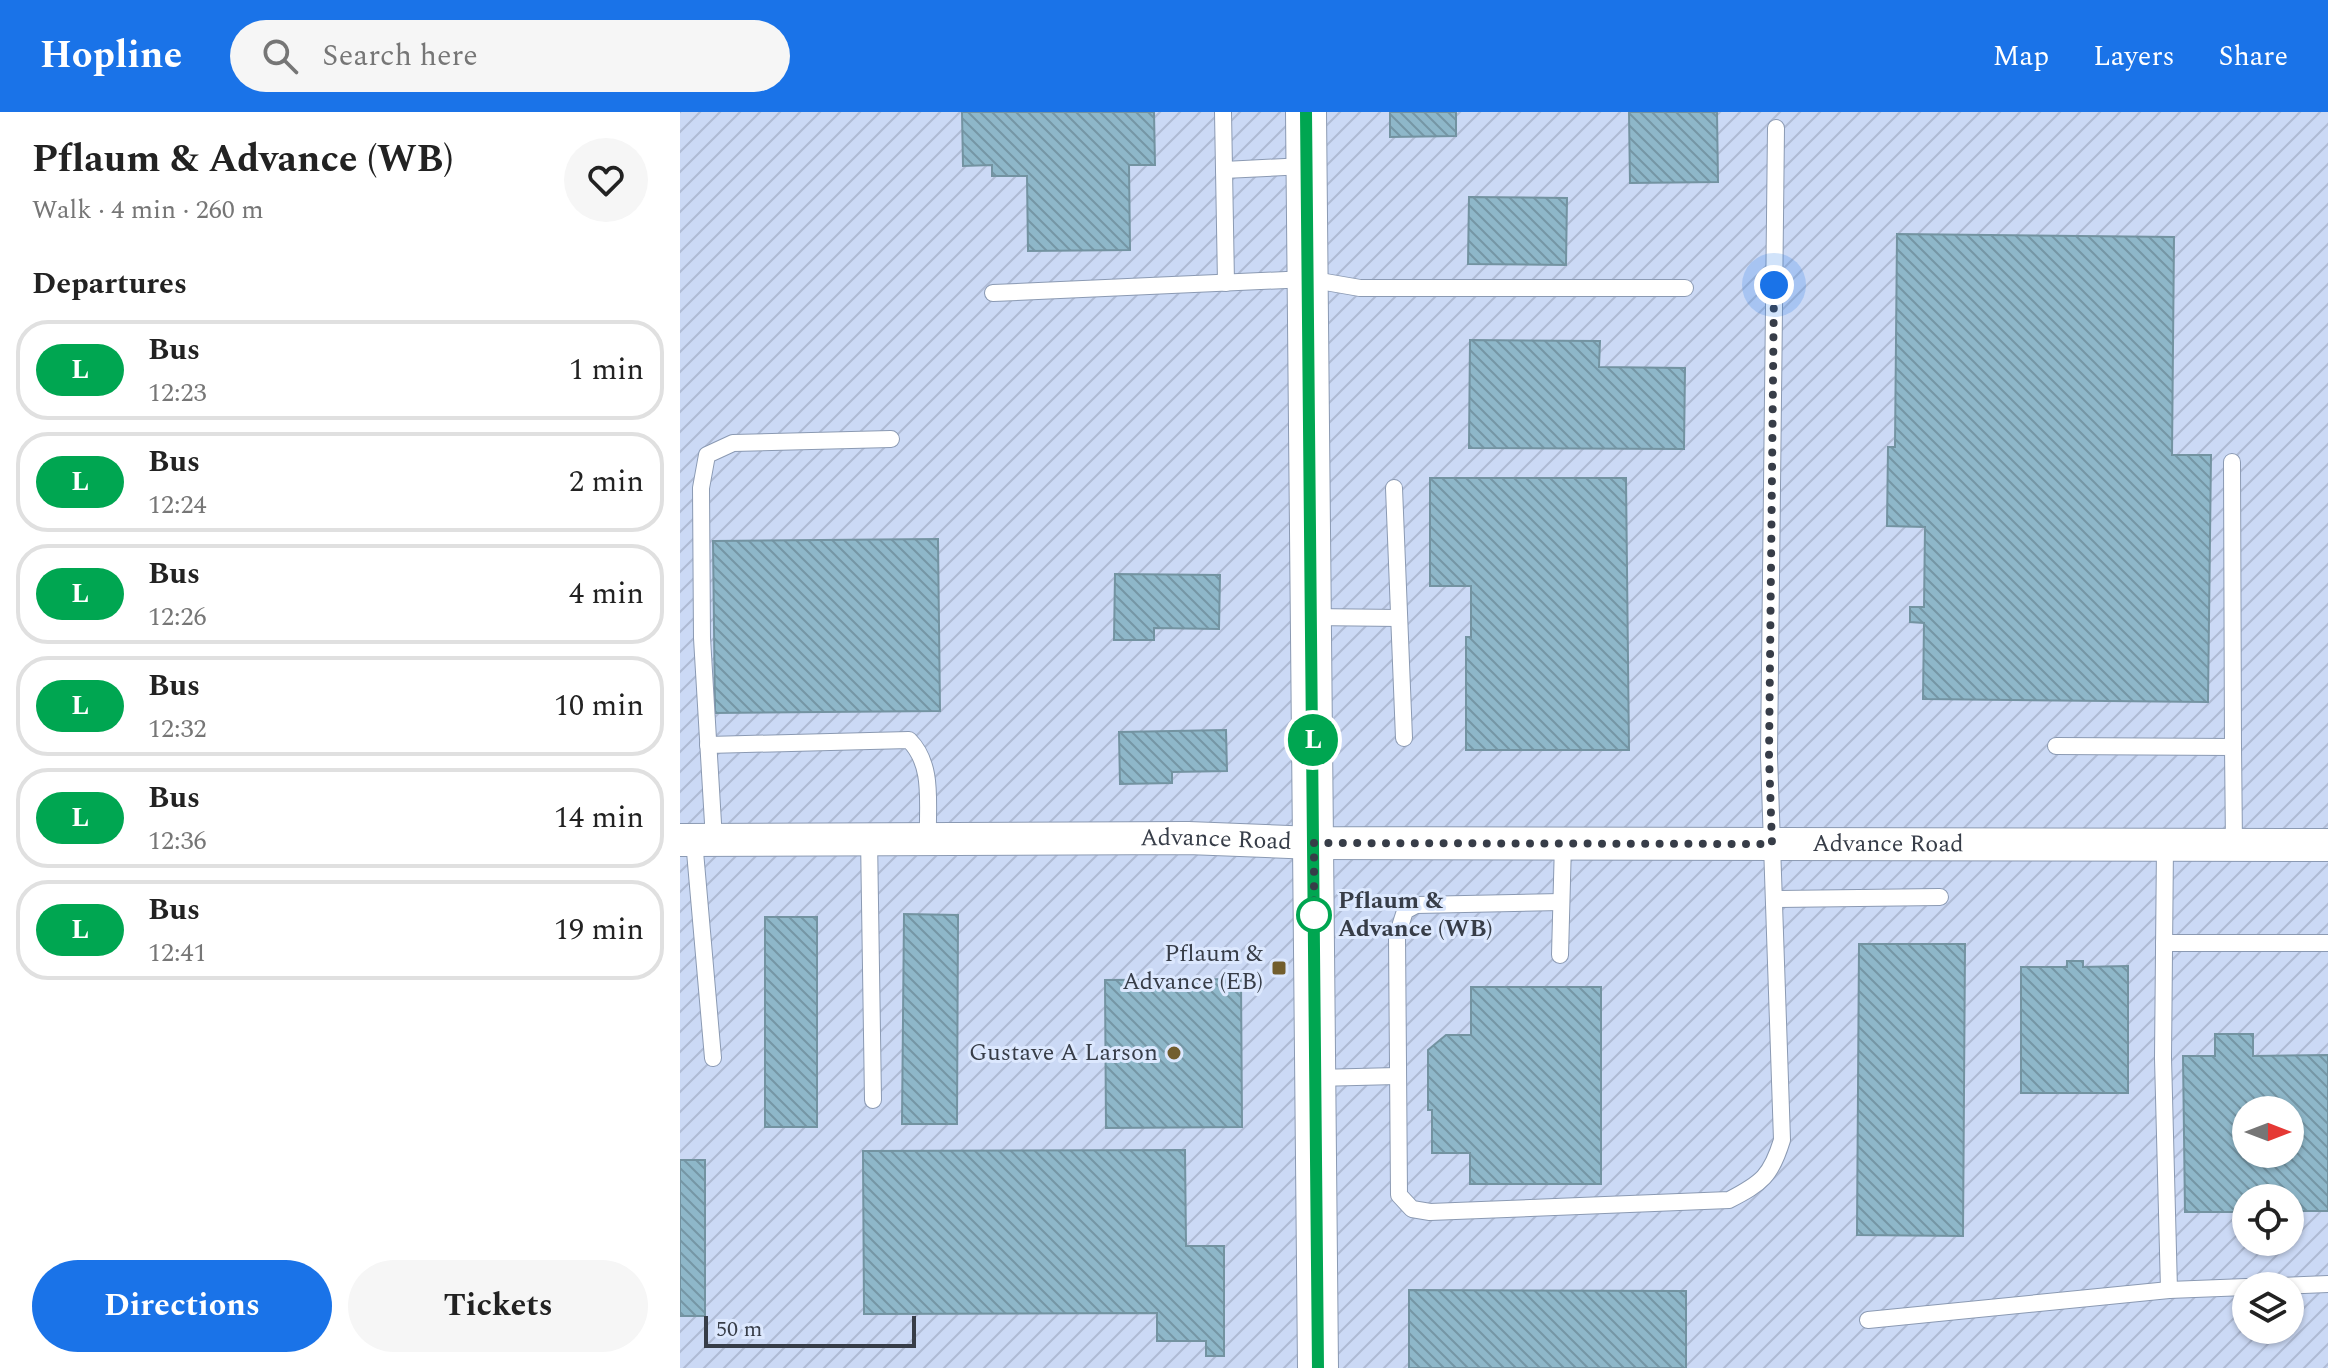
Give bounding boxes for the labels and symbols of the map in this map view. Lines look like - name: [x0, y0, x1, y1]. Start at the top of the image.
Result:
- your location: [1754, 265, 1794, 305]
- line badge: L: [1287, 714, 1339, 766]
- street label: Advance Road: [1140, 820, 1292, 860]
- street label: Advance Road: [1812, 826, 1964, 862]
- place label: Pflaum & Advance (WB): [1338, 883, 1493, 947]
- marker: Pflaum & Advance (WB): [1297, 898, 1331, 932]
- place label: Pflaum & Advance (EB): [1122, 936, 1263, 1000]
- marker: Pflaum & Advance (EB): [1270, 959, 1288, 977]
- place label: Gustave A Larson: [969, 1035, 1158, 1071]
- marker: Gustave A Larson: [1165, 1044, 1183, 1062]
- north arrow: [2232, 1096, 2304, 1168]
- scale bar: [704, 1312, 916, 1348]

